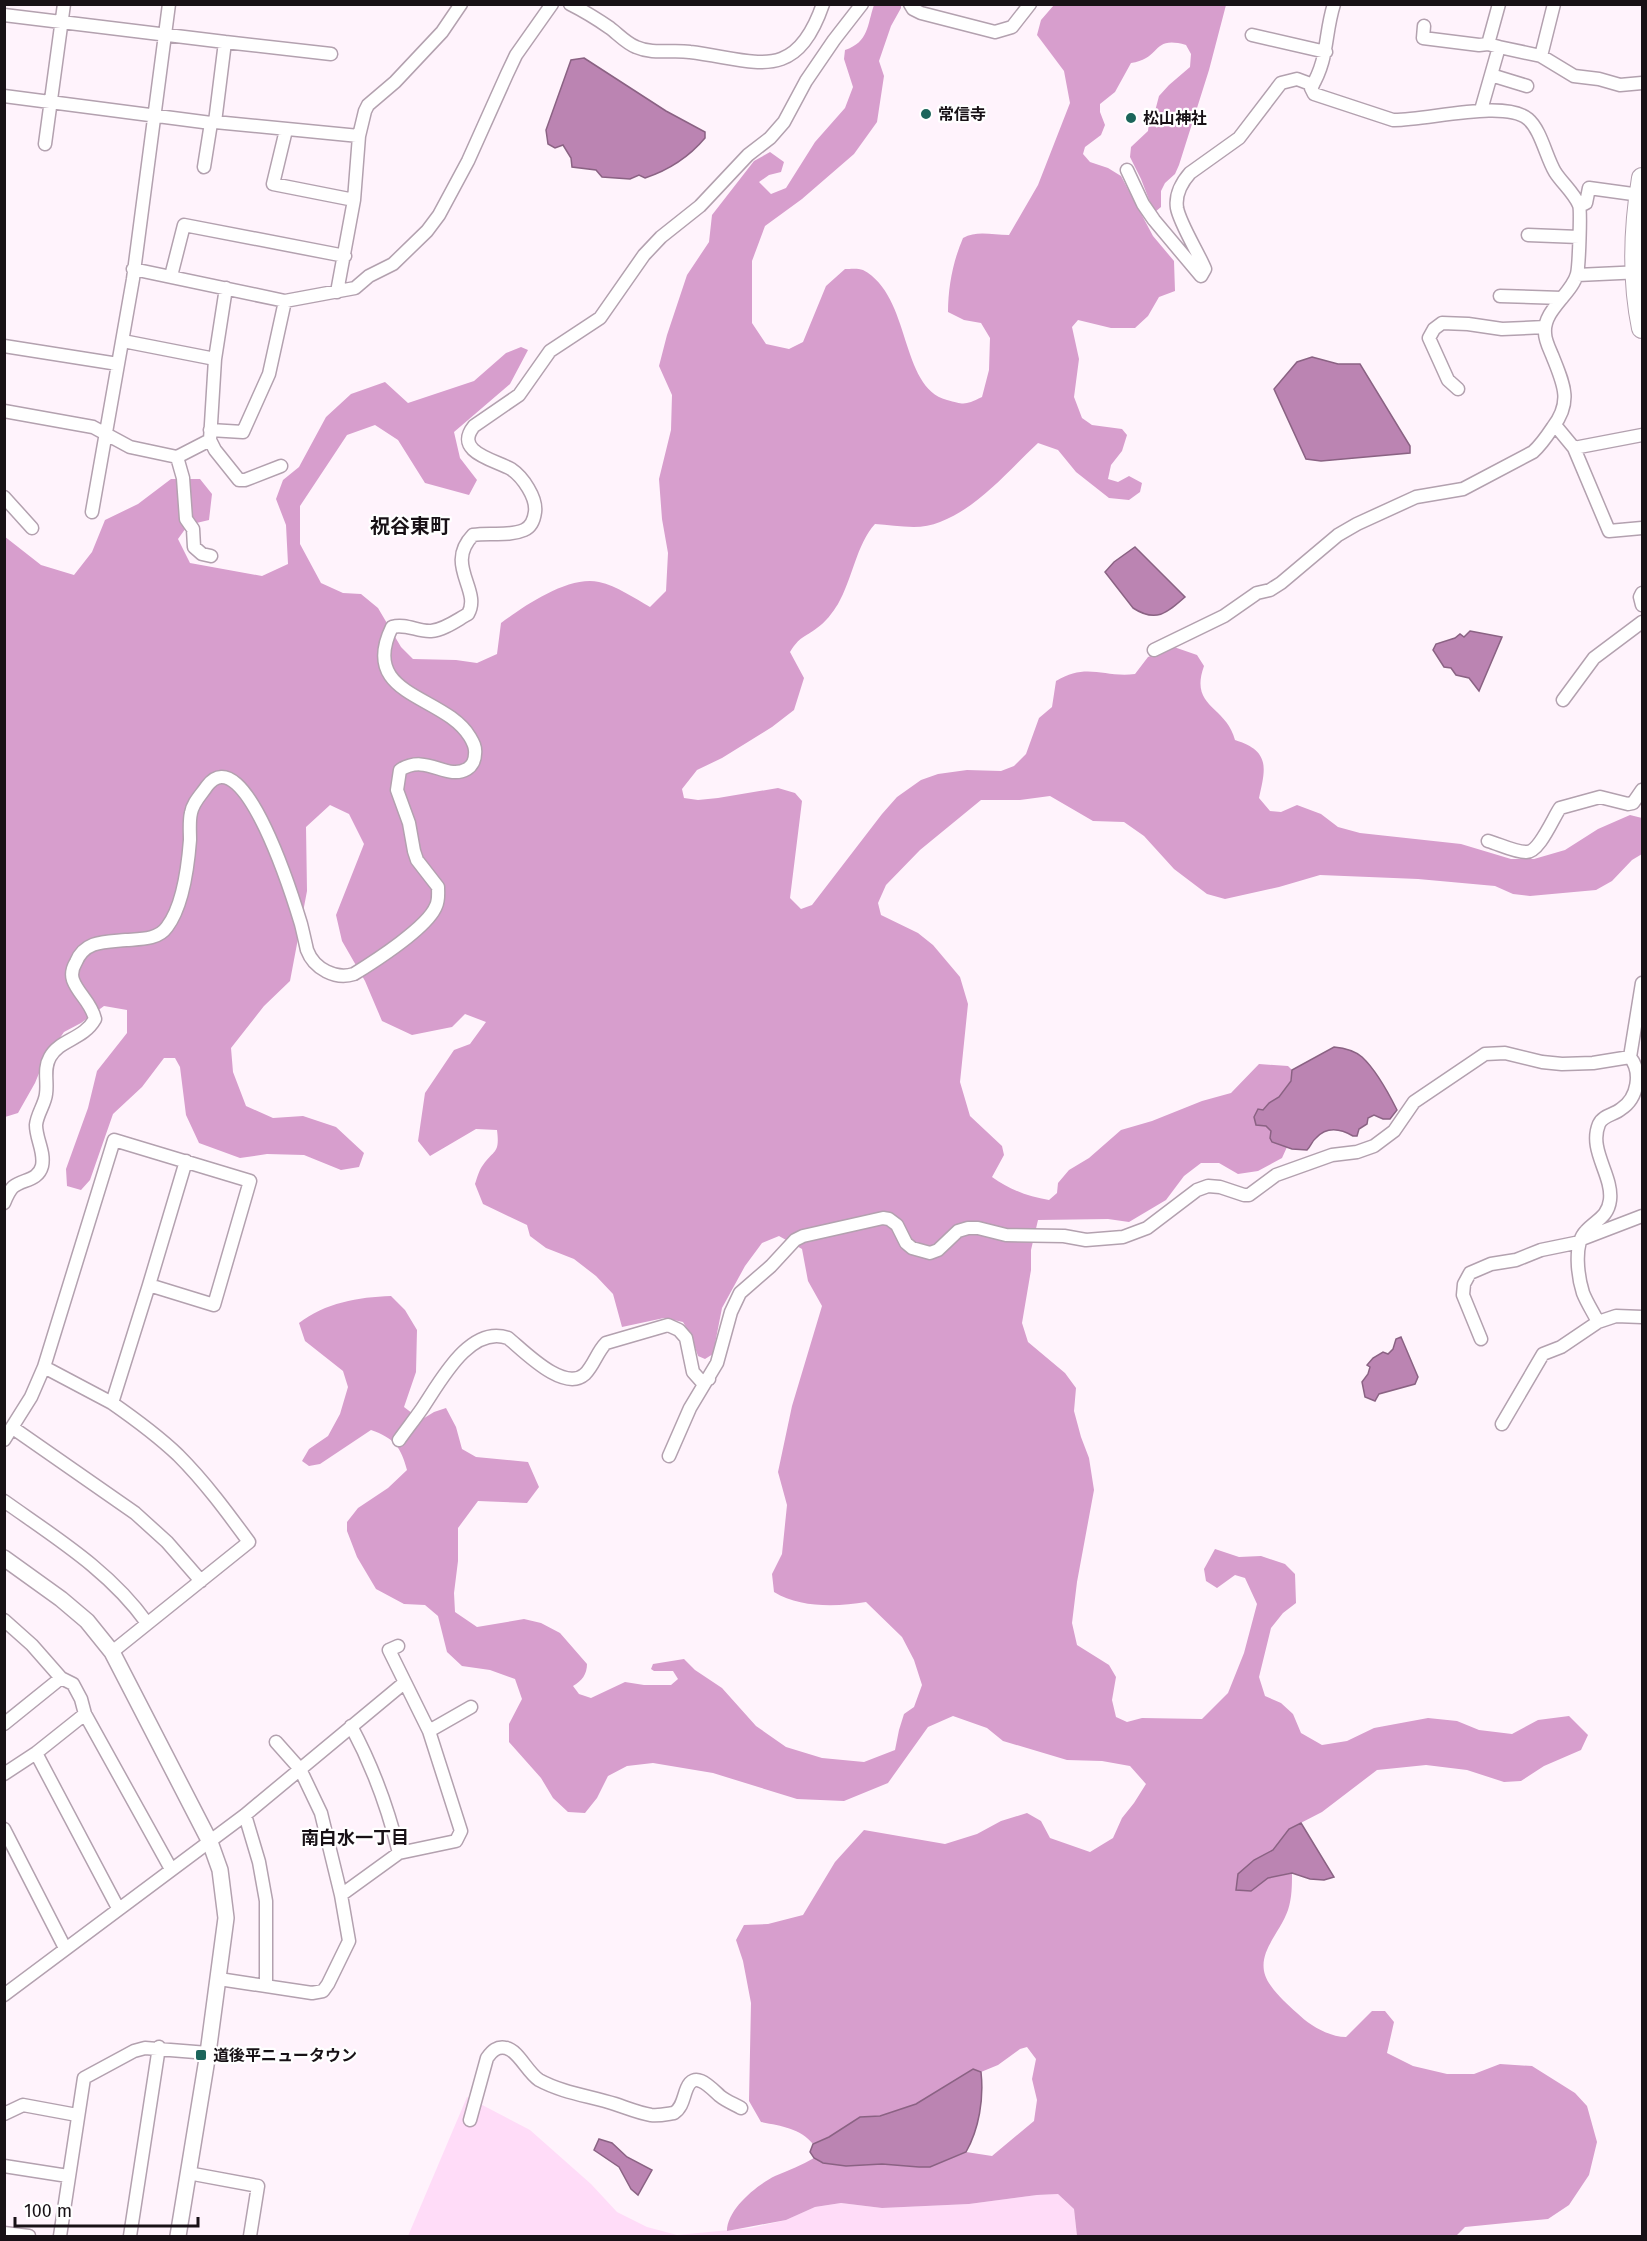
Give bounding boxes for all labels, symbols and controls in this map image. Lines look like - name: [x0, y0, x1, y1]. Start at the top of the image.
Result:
- place label: 常信寺: [938, 105, 986, 124]
- marker: 常信寺: [919, 107, 933, 121]
- place label: 松山神社: [1143, 109, 1207, 128]
- marker: 松山神社: [1124, 111, 1138, 125]
- district label: 祝谷東町: [370, 514, 450, 538]
- district label: 南白水一丁目: [301, 1827, 409, 1849]
- place label: 道後平ニュータウン: [213, 2046, 357, 2065]
- marker: 道後平ニュータウン: [194, 2048, 208, 2062]
- scale bar: [15, 2190, 198, 2228]
- text: 100 m: [24, 2200, 72, 2222]

